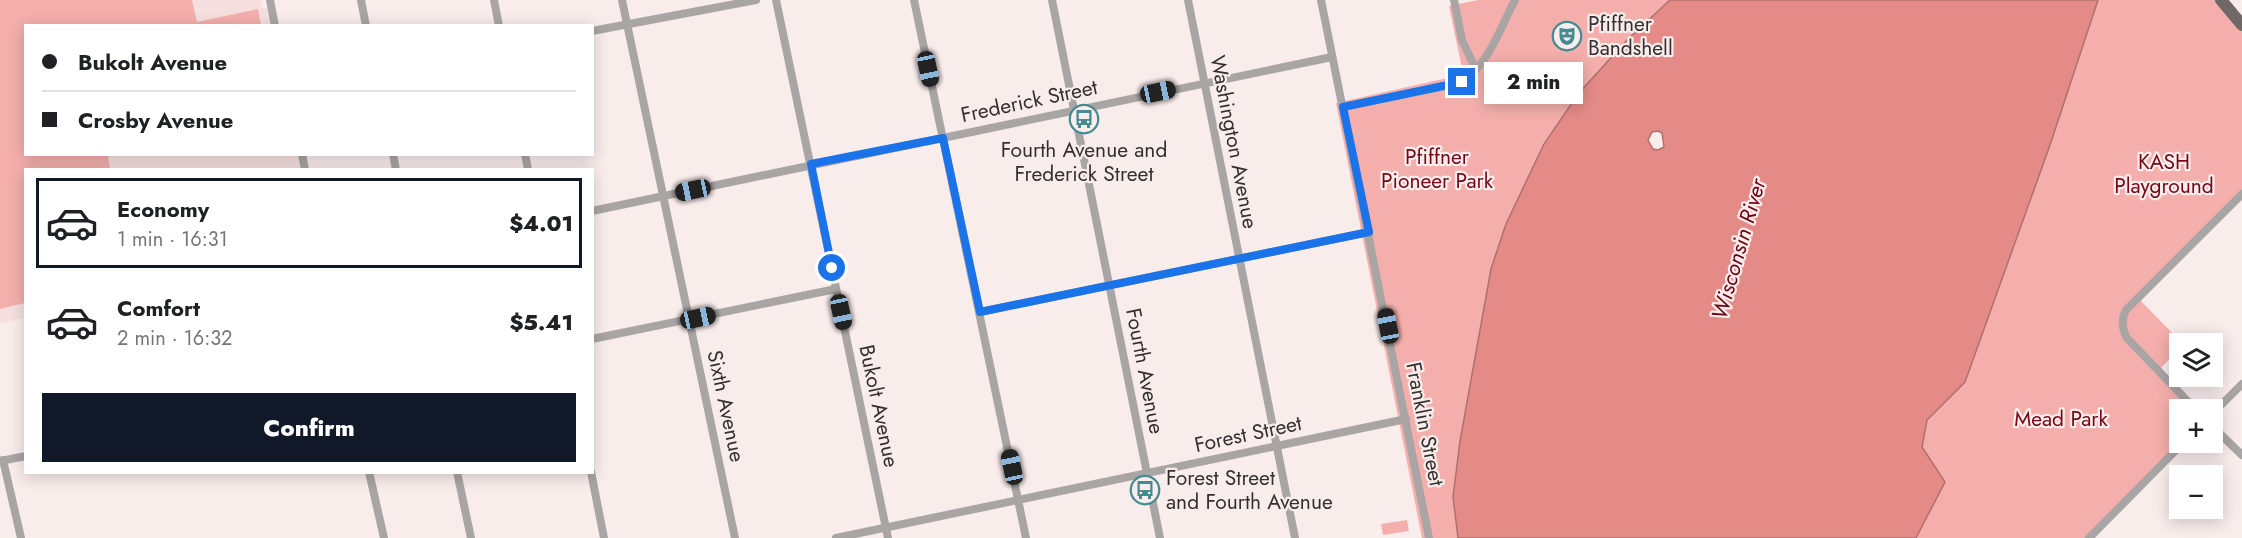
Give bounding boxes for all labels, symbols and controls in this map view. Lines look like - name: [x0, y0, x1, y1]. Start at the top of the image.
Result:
- place label: Pfiffner Bandshell: [1588, 9, 1673, 63]
- theatre icon: Pfiffner Bandshell: [1551, 20, 1583, 52]
- text: Bukolt Avenue: [78, 46, 227, 78]
- car: [915, 50, 941, 88]
- street label: Washington Avenue: [1202, 53, 1266, 231]
- callout: 2 min: [1483, 61, 1582, 103]
- route end: [1448, 68, 1475, 95]
- text: 2 min: [1507, 68, 1560, 97]
- street label: Frederick Street: [958, 72, 1100, 130]
- car: [1139, 79, 1177, 105]
- bus stop icon: Fourth Avenue and Frederick Street: [1068, 103, 1100, 135]
- text: Crosby Avenue: [78, 104, 233, 136]
- place label: Fourth Avenue and Frederick Street: [1001, 135, 1167, 189]
- park label: Pfiffner Pioneer Park: [1381, 142, 1494, 196]
- park label: KASH Playground: [2114, 147, 2214, 201]
- water label: Wisconsin River: [1703, 173, 1774, 323]
- car: [674, 177, 712, 203]
- text: Economy: [117, 193, 209, 225]
- icon: car: [45, 196, 99, 250]
- text: $4.01: [509, 207, 573, 239]
- text: 1 min · 16:31: [117, 225, 228, 254]
- route start: [818, 254, 845, 281]
- text: Comfort: [117, 292, 200, 324]
- car: [828, 293, 854, 331]
- icon: car: [45, 295, 99, 349]
- car: [679, 305, 717, 331]
- text: $5.41: [509, 306, 573, 338]
- street label: Fourth Avenue: [1118, 306, 1172, 437]
- car: [1376, 307, 1400, 345]
- text: 2 min · 16:32: [117, 324, 233, 353]
- map controls: [2169, 333, 2223, 519]
- button: layers: [2169, 333, 2223, 387]
- street label: Bukolt Avenue: [851, 342, 907, 470]
- street label: Sixth Avenue: [700, 347, 753, 465]
- street label: Franklin Street: [1398, 360, 1452, 488]
- button: Confirm: [42, 393, 576, 462]
- button: +: [2169, 399, 2223, 453]
- park label: Mead Park: [2014, 404, 2109, 434]
- street label: Forest Street: [1192, 408, 1304, 460]
- car: [999, 448, 1025, 486]
- place label: Forest Street and Fourth Avenue: [1166, 463, 1333, 517]
- button: −: [2169, 465, 2223, 519]
- bus stop icon: Forest Street and Fourth Avenue: [1129, 474, 1161, 506]

